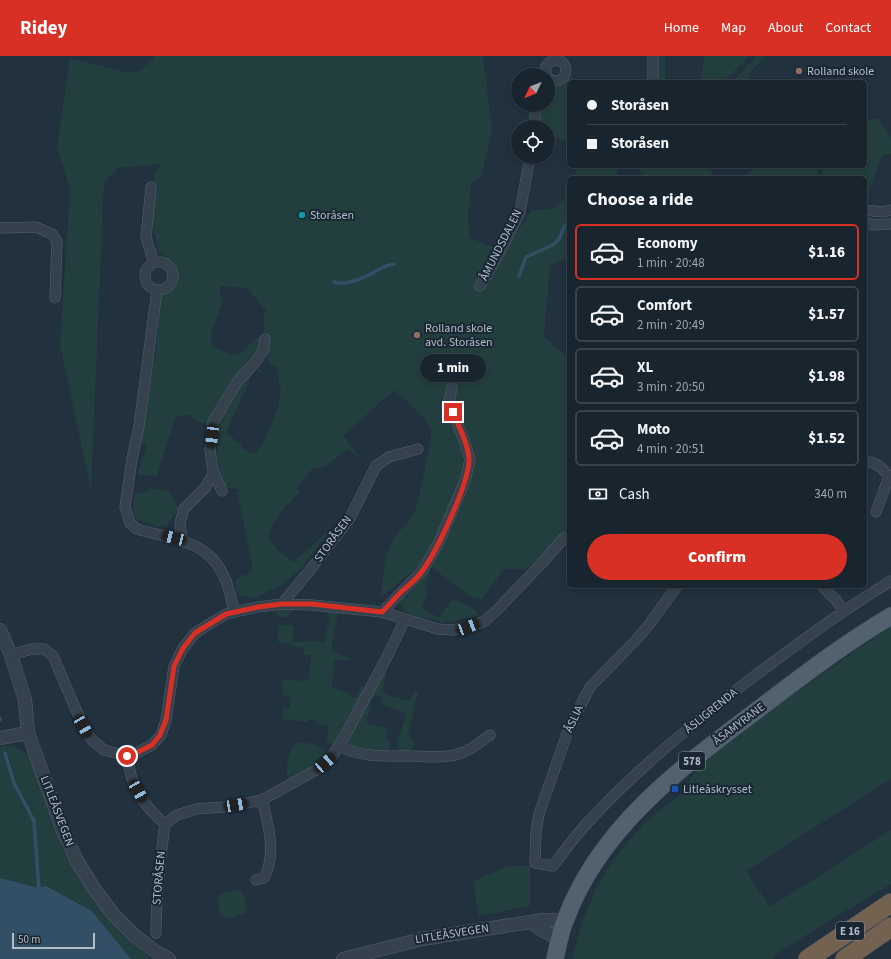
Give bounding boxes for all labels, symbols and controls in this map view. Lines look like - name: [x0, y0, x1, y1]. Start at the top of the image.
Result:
- text: Ridey: [20, 15, 67, 42]
- text: Home: [664, 18, 699, 38]
- text: Map: [721, 18, 746, 38]
- text: About: [768, 18, 803, 38]
- text: Contact: [825, 18, 871, 38]
- place label: Rolland skole: [807, 63, 874, 80]
- marker: Rolland skole: [794, 66, 804, 76]
- north arrow: [511, 68, 555, 112]
- map controls: [511, 68, 555, 164]
- text: Storåsen: [611, 95, 669, 116]
- button: locate: [511, 120, 555, 164]
- text: Storåsen: [611, 133, 669, 154]
- text: Choose a ride: [587, 187, 693, 212]
- street label: ÅMUNDSDALEN: [476, 206, 526, 284]
- place label: Storåsen: [310, 207, 354, 224]
- marker: Storåsen: [297, 210, 307, 220]
- text: Economy: [637, 233, 698, 254]
- icon: car: [589, 234, 625, 270]
- text: $1.16: [808, 242, 845, 263]
- text: 1 min · 20:48: [637, 254, 705, 272]
- text: Comfort: [637, 295, 692, 316]
- icon: car: [589, 296, 625, 332]
- text: $1.57: [808, 304, 845, 325]
- text: 2 min · 20:49: [637, 316, 705, 334]
- place label: Rolland skole avd. Storåsen: [425, 320, 493, 351]
- marker: Rolland skole avd. Storåsen: [412, 330, 422, 340]
- callout: 1 min: [420, 354, 486, 382]
- text: XL: [637, 357, 653, 378]
- icon: car: [589, 358, 625, 394]
- text: 1 min: [437, 359, 469, 377]
- text: $1.98: [808, 366, 845, 387]
- text: 3 min · 20:50: [637, 378, 705, 396]
- route end: [444, 403, 462, 421]
- text: Moto: [637, 419, 670, 440]
- icon: car: [589, 420, 625, 456]
- car: [205, 423, 219, 449]
- text: $1.52: [808, 428, 845, 449]
- text: 4 min · 20:51: [637, 440, 705, 458]
- icon: cash: [587, 483, 609, 505]
- text: Cash: [619, 484, 650, 505]
- text: 340 m: [814, 485, 847, 503]
- street label: STORÅSEN: [310, 512, 356, 566]
- car: [161, 529, 187, 547]
- button: Confirm: [587, 534, 847, 580]
- car: [455, 617, 481, 637]
- street label: ÅSLIGRENDA: [681, 684, 742, 738]
- street label: ÅSAMYRANE: [709, 699, 769, 749]
- street label: ÅSLIA: [560, 702, 588, 735]
- car: [72, 713, 94, 739]
- route start: [118, 747, 136, 765]
- car: [312, 751, 338, 775]
- road number: 578: [679, 752, 705, 770]
- street label: LITLEÅSVEGEN: [36, 773, 78, 849]
- car: [127, 778, 149, 804]
- place label: Litleåskrysset: [683, 781, 752, 798]
- marker: Litleåskrysset: [670, 784, 680, 794]
- car: [223, 797, 249, 813]
- street label: STORÅSEN: [148, 850, 170, 906]
- street label: LITLEÅSVEGEN: [414, 920, 490, 948]
- road number: E 16: [836, 922, 864, 940]
- scale bar: [12, 931, 95, 950]
- text: 50 m: [18, 932, 40, 947]

